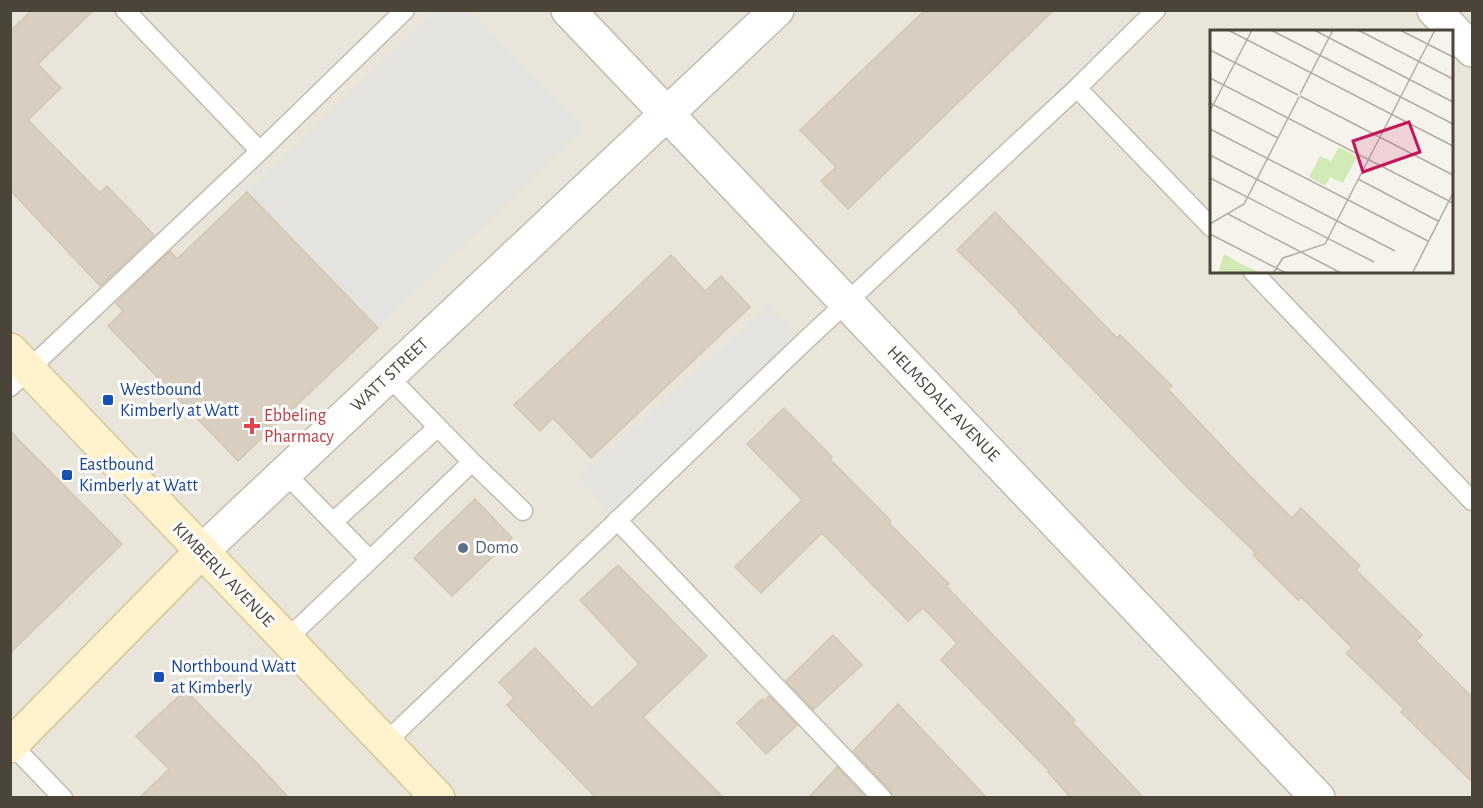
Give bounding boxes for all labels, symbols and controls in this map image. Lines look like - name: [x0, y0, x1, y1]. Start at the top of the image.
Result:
- inset map: [1210, 30, 1453, 273]
- street label: WATT STREET: [348, 335, 432, 415]
- street label: HELMSDALE AVENUE: [883, 343, 1003, 466]
- place label: Westbound Kimberly at Watt: [120, 381, 239, 420]
- marker: Westbound Kimberly at Watt: [101, 393, 115, 407]
- place label: Ebbeling Pharmacy: [264, 407, 334, 446]
- marker: Ebbeling Pharmacy: [245, 419, 259, 433]
- place label: Eastbound Kimberly at Watt: [79, 456, 198, 495]
- marker: Eastbound Kimberly at Watt: [60, 468, 74, 482]
- street label: KIMBERLY AVENUE: [169, 519, 277, 631]
- place label: Domo: [475, 539, 519, 557]
- marker: Domo: [456, 541, 470, 555]
- place label: Northbound Watt at Kimberly: [171, 658, 296, 697]
- marker: Northbound Watt at Kimberly: [152, 670, 166, 684]

